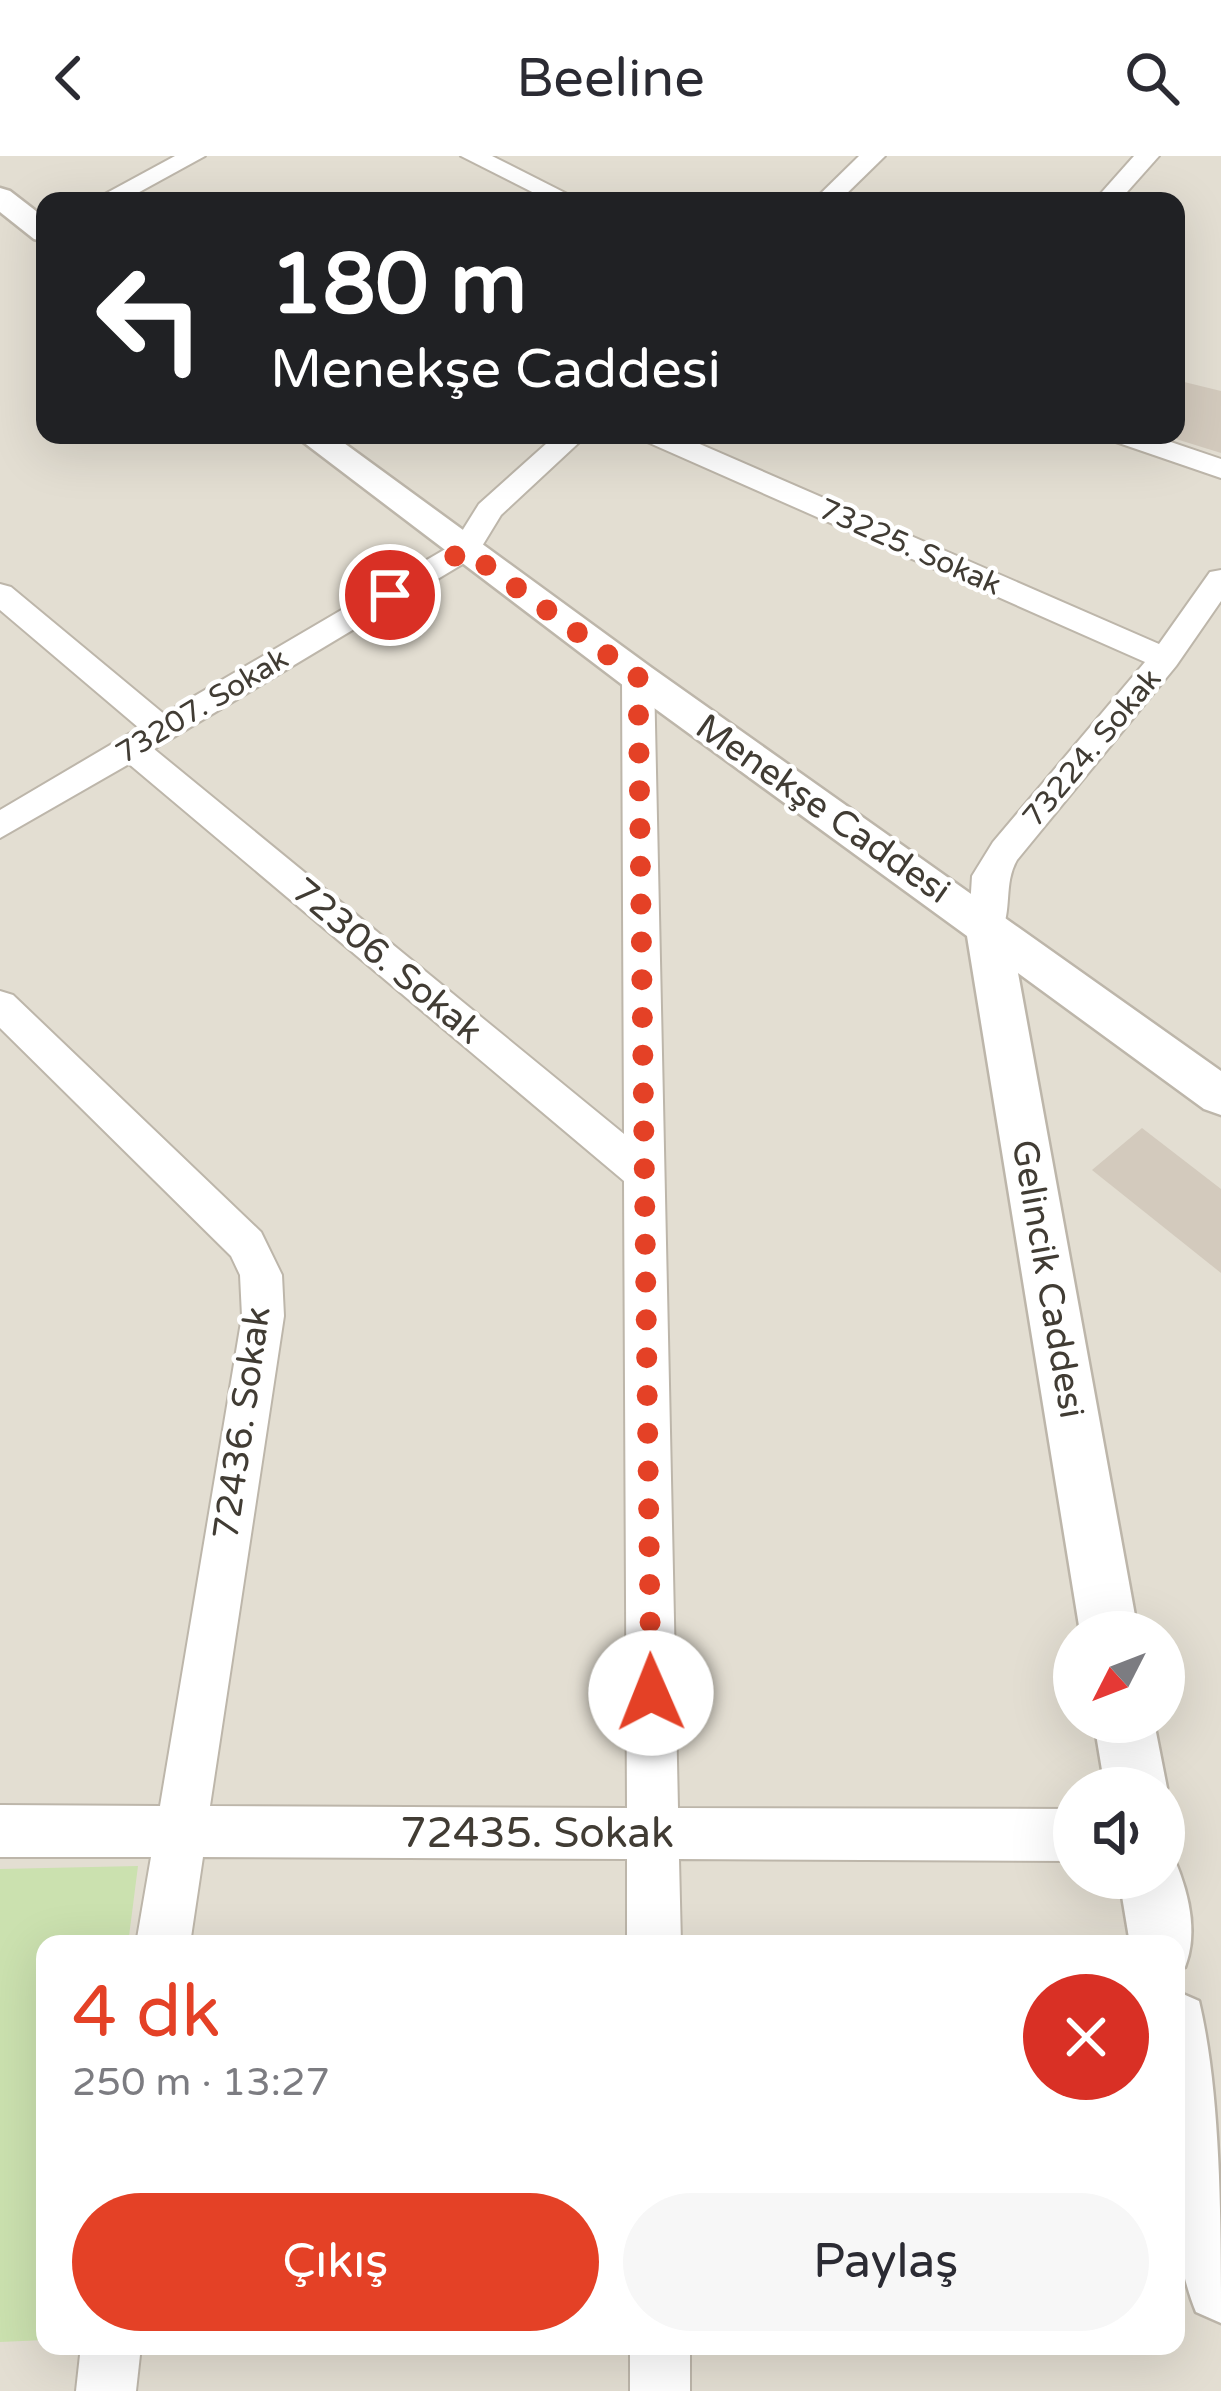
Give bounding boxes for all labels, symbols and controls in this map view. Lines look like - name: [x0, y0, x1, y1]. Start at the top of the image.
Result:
- icon: back: [36, 45, 102, 111]
- icon: search: [1119, 45, 1185, 111]
- text: Beeline: [516, 46, 705, 111]
- text: 180 m: [270, 235, 527, 336]
- icon: left: [72, 240, 228, 396]
- text: Menekşe Caddesi: [270, 337, 721, 402]
- street label: 73225. Sokak: [813, 490, 1007, 604]
- pin: [339, 544, 441, 646]
- icon: arrive: [357, 562, 423, 628]
- street label: 73207. Sokak: [109, 640, 295, 772]
- street label: 73224. Sokak: [1015, 661, 1169, 835]
- street label: Menekşe Caddesi: [688, 705, 958, 913]
- street label: 72306. Sokak: [283, 869, 491, 1053]
- street label: Gelincik Caddesi: [1002, 1136, 1094, 1422]
- street label: 72436. Sokak: [204, 1304, 280, 1542]
- north arrow: [1053, 1611, 1185, 1743]
- map controls: [1053, 1611, 1185, 1899]
- position arrow: [588, 1630, 714, 1756]
- button: sound: [1053, 1767, 1185, 1899]
- street label: 72435. Sokak: [400, 1808, 674, 1859]
- text: 4 dk: [72, 1970, 221, 2057]
- button: close: [1023, 1974, 1149, 2100]
- text: 250 m · 13:27: [72, 2059, 330, 2106]
- button: Çıkış: [72, 2193, 599, 2331]
- button: Paylaş: [623, 2193, 1149, 2331]

